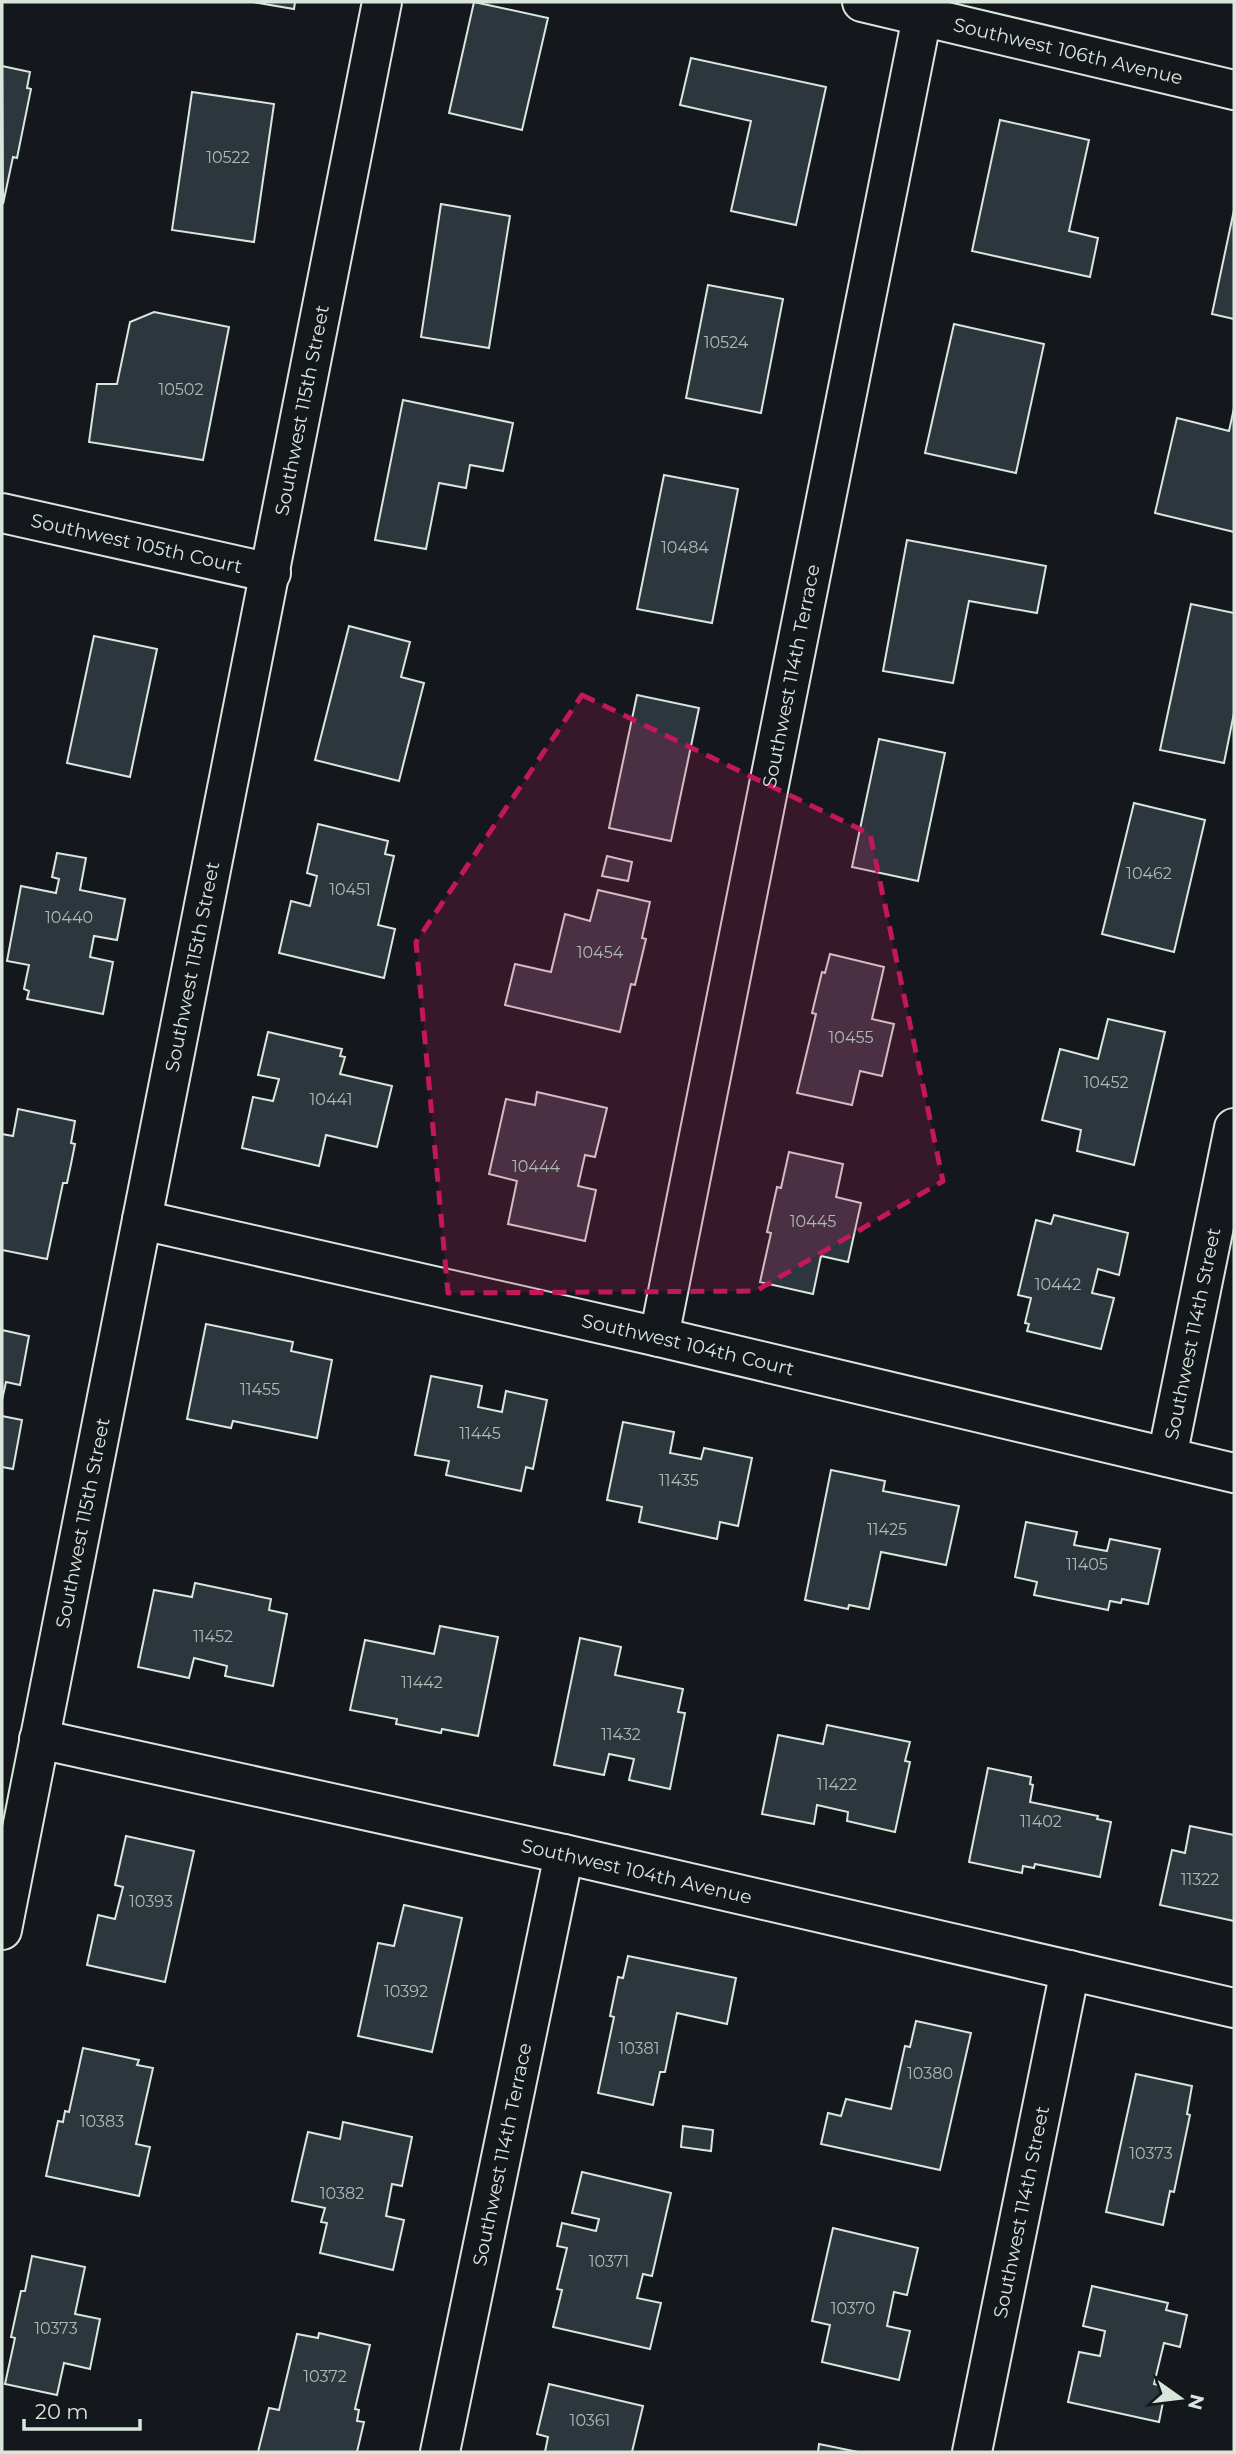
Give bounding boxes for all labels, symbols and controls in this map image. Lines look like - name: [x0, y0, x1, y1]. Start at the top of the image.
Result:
- street label: Southwest 106th Avenue: [951, 13, 1185, 90]
- house number: 10522: [206, 148, 250, 167]
- street label: Southwest 115th Street: [270, 303, 334, 518]
- house number: 10524: [704, 333, 749, 352]
- house number: 10502: [158, 380, 204, 399]
- street label: Southwest 105th Court: [29, 509, 245, 578]
- house number: 10484: [661, 538, 709, 557]
- street label: Southwest 114th Terrace: [758, 562, 825, 790]
- street label: Southwest 115th Street: [160, 859, 224, 1074]
- house number: 10462: [1126, 864, 1172, 883]
- house number: 10451: [329, 880, 371, 899]
- house number: 10440: [45, 908, 93, 927]
- house number: 10454: [577, 943, 624, 962]
- house number: 10455: [829, 1028, 873, 1047]
- house number: 10452: [1084, 1073, 1128, 1092]
- house number: 10441: [310, 1090, 352, 1109]
- house number: 10444: [512, 1157, 560, 1176]
- house number: 10445: [790, 1212, 836, 1231]
- street label: Southwest 114th Street: [1160, 1225, 1226, 1442]
- house number: 10442: [1035, 1275, 1081, 1294]
- street label: Southwest 104th Court: [579, 1309, 797, 1381]
- house number: 11455: [240, 1380, 280, 1399]
- street label: Southwest 115th Street: [51, 1415, 115, 1630]
- house number: 11445: [459, 1424, 501, 1443]
- house number: 11435: [659, 1471, 699, 1490]
- house number: 11425: [867, 1520, 907, 1539]
- house number: 11405: [1066, 1555, 1108, 1574]
- house number: 11452: [193, 1627, 233, 1646]
- house number: 11442: [401, 1673, 443, 1692]
- house number: 11432: [601, 1725, 641, 1744]
- house number: 11422: [817, 1775, 857, 1794]
- house number: 11402: [1020, 1812, 1062, 1831]
- street label: Southwest 104th Avenue: [519, 1834, 754, 1909]
- house number: 11322: [1181, 1870, 1219, 1889]
- house number: 10393: [129, 1892, 173, 1911]
- house number: 10392: [384, 1982, 428, 2001]
- house number: 10381: [618, 2039, 660, 2058]
- street label: Southwest 114th Terrace: [468, 2041, 537, 2268]
- house number: 10380: [907, 2064, 953, 2083]
- street label: Southwest 114th Street: [989, 2104, 1054, 2320]
- house number: 10383: [80, 2112, 124, 2131]
- house number: 10373: [1129, 2144, 1173, 2163]
- house number: 10382: [320, 2184, 364, 2203]
- house number: 10371: [589, 2252, 629, 2271]
- house number: 10370: [831, 2299, 875, 2318]
- house number: 10373: [34, 2319, 78, 2338]
- north arrow: [1145, 2363, 1215, 2433]
- house number: 10372: [303, 2367, 347, 2386]
- scale bar: [24, 2388, 140, 2432]
- text: N: [1183, 2392, 1209, 2412]
- text: 20 m: [35, 2399, 89, 2424]
- house number: 10361: [570, 2411, 610, 2430]

